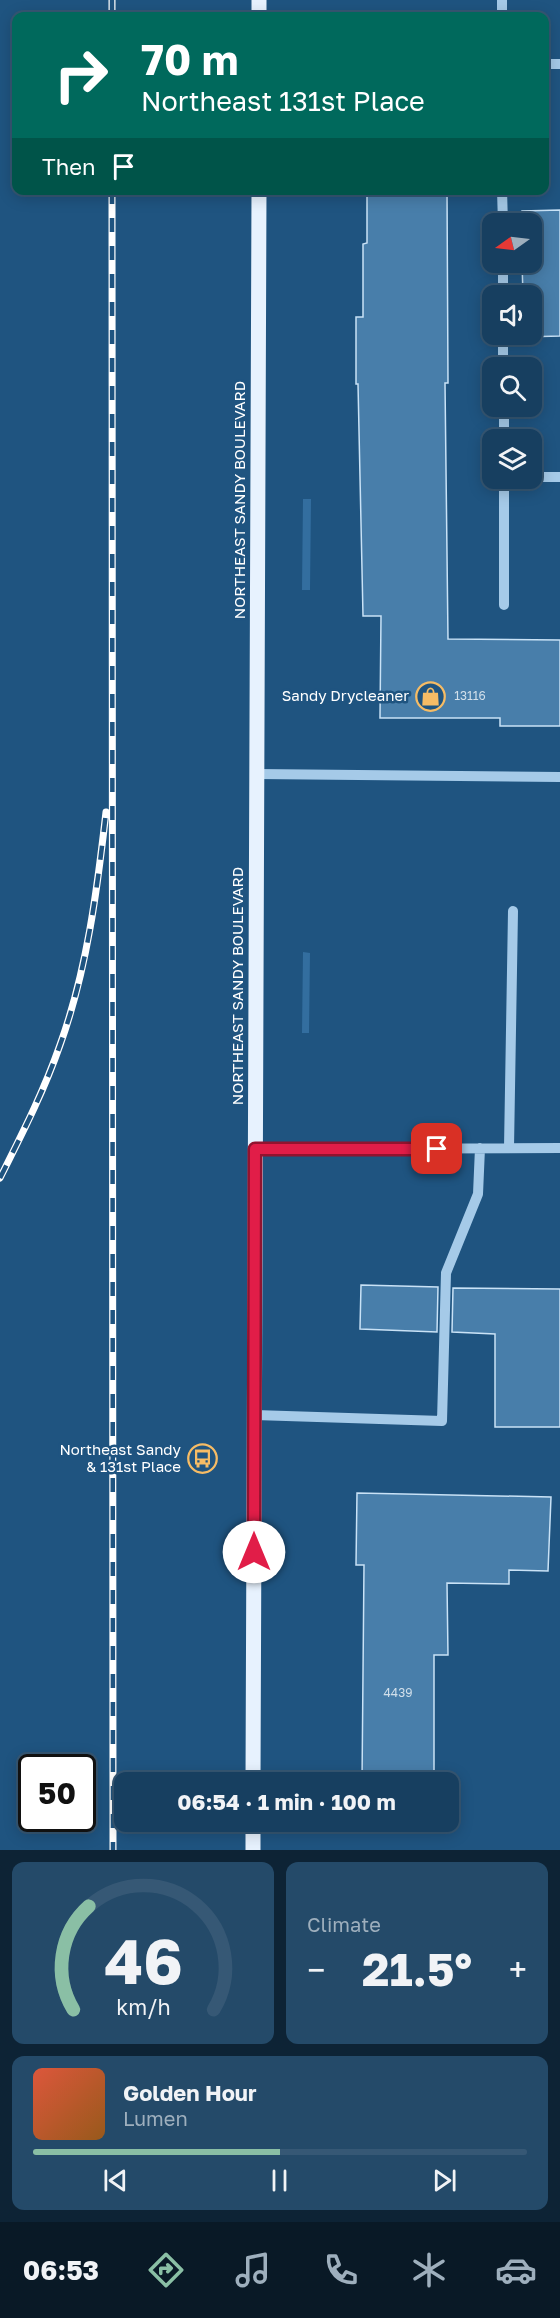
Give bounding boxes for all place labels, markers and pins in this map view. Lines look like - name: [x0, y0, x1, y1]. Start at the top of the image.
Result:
- shop icon: Sandy Drycleaner: [414, 680, 446, 712]
- place label: Sandy Drycleaner: [282, 686, 409, 704]
- pin: [411, 1123, 462, 1174]
- place label: Northeast Sandy & 131st Place: [59, 1440, 182, 1475]
- bus stop icon: Northeast Sandy & 131st Place: [186, 1443, 218, 1475]

